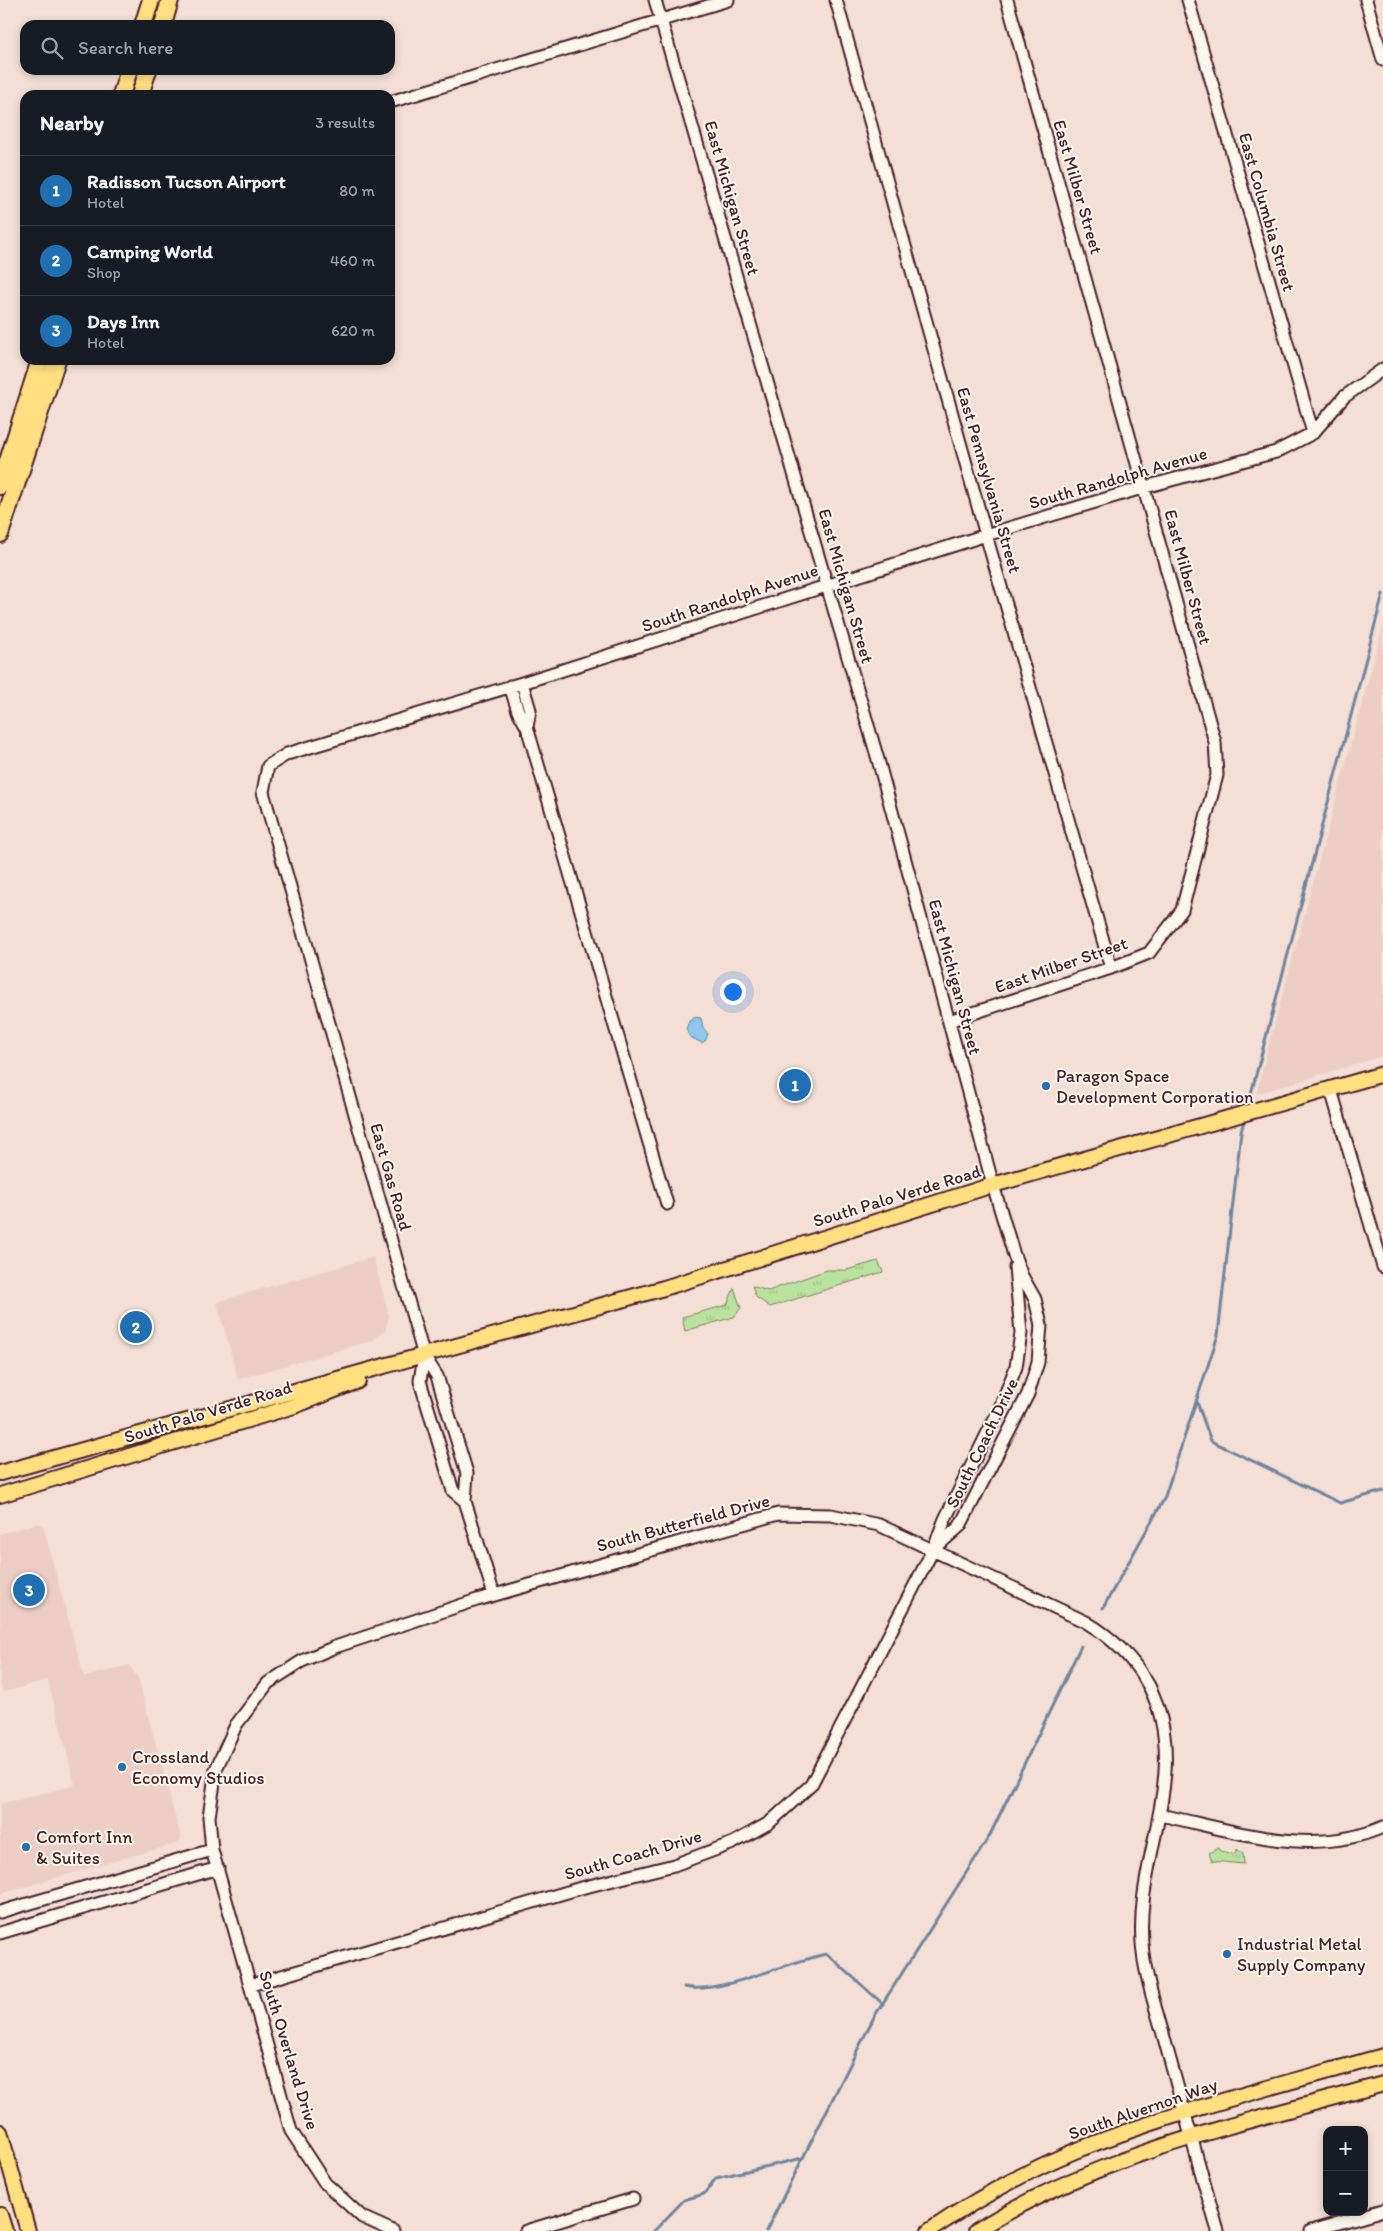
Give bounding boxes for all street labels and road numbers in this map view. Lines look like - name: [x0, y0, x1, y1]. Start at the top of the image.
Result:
- street label: East Milber Street: [1048, 117, 1108, 257]
- street label: East Michigan Street: [699, 118, 765, 278]
- street label: East Columbia Street: [1234, 130, 1300, 294]
- street label: East Pennsylvania Street: [952, 384, 1026, 576]
- street label: South Randolph Avenue: [1026, 442, 1210, 514]
- street label: East Michigan Street: [813, 506, 879, 666]
- street label: East Milber Street: [1159, 507, 1217, 647]
- street label: South Randolph Avenue: [639, 559, 821, 637]
- street label: East Michigan Street: [924, 897, 986, 1057]
- street label: East Milber Street: [992, 932, 1130, 998]
- street label: East Gas Road: [365, 1121, 417, 1234]
- street label: South Palo Verde Road: [810, 1160, 984, 1232]
- street label: South Coach Drive: [941, 1374, 1023, 1512]
- street label: South Palo Verde Road: [121, 1376, 295, 1448]
- street label: South Butterfield Drive: [594, 1489, 772, 1557]
- street label: South Coach Drive: [562, 1825, 704, 1885]
- street label: South Overland Drive: [254, 1968, 324, 2132]
- street label: South Alvernon Way: [1066, 2073, 1221, 2145]

